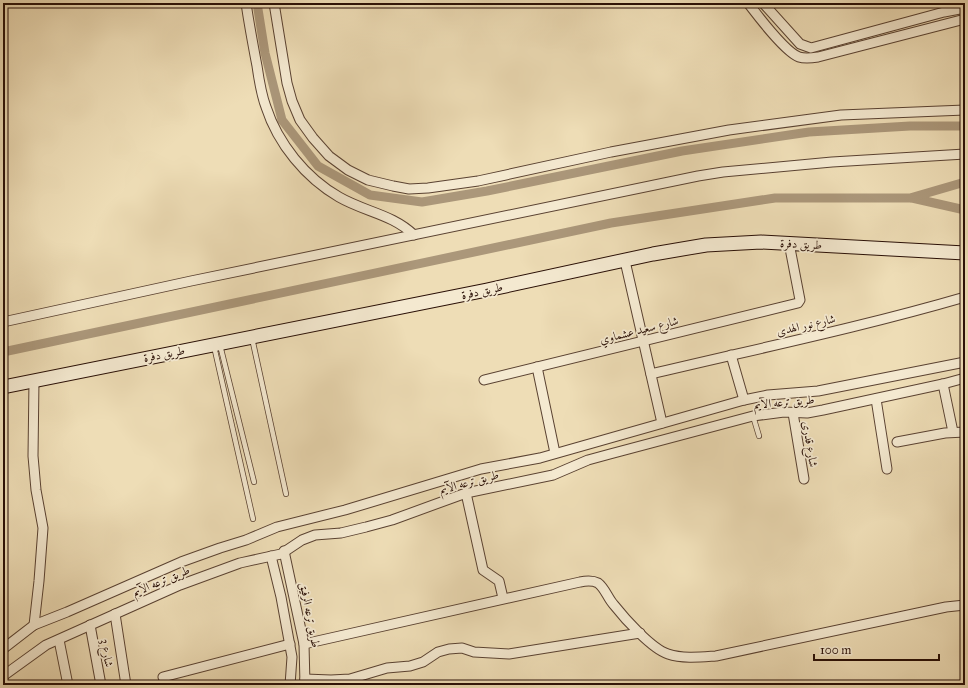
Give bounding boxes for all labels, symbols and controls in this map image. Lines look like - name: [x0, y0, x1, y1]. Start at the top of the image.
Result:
- street label: طريق دفرة: [780, 236, 823, 253]
- street label: طريق دفرة: [460, 280, 504, 303]
- street label: شارع نور الهدى: [775, 311, 838, 342]
- street label: شارع سعيد عشماوي: [598, 313, 681, 350]
- street label: طريق دفرة: [142, 343, 186, 366]
- street label: طريق ترعه الآيم: [753, 391, 816, 416]
- street label: شارع قدرى: [795, 420, 821, 469]
- street label: طريق ترعه الآيم: [437, 466, 502, 501]
- street label: طريق ترعه الآيم: [130, 562, 194, 603]
- street label: طريق ترعه الرفيق: [296, 581, 323, 649]
- scale bar: [814, 636, 939, 662]
- street label: شارع 3: [94, 638, 116, 669]
- text: 100 m: [820, 643, 851, 657]

